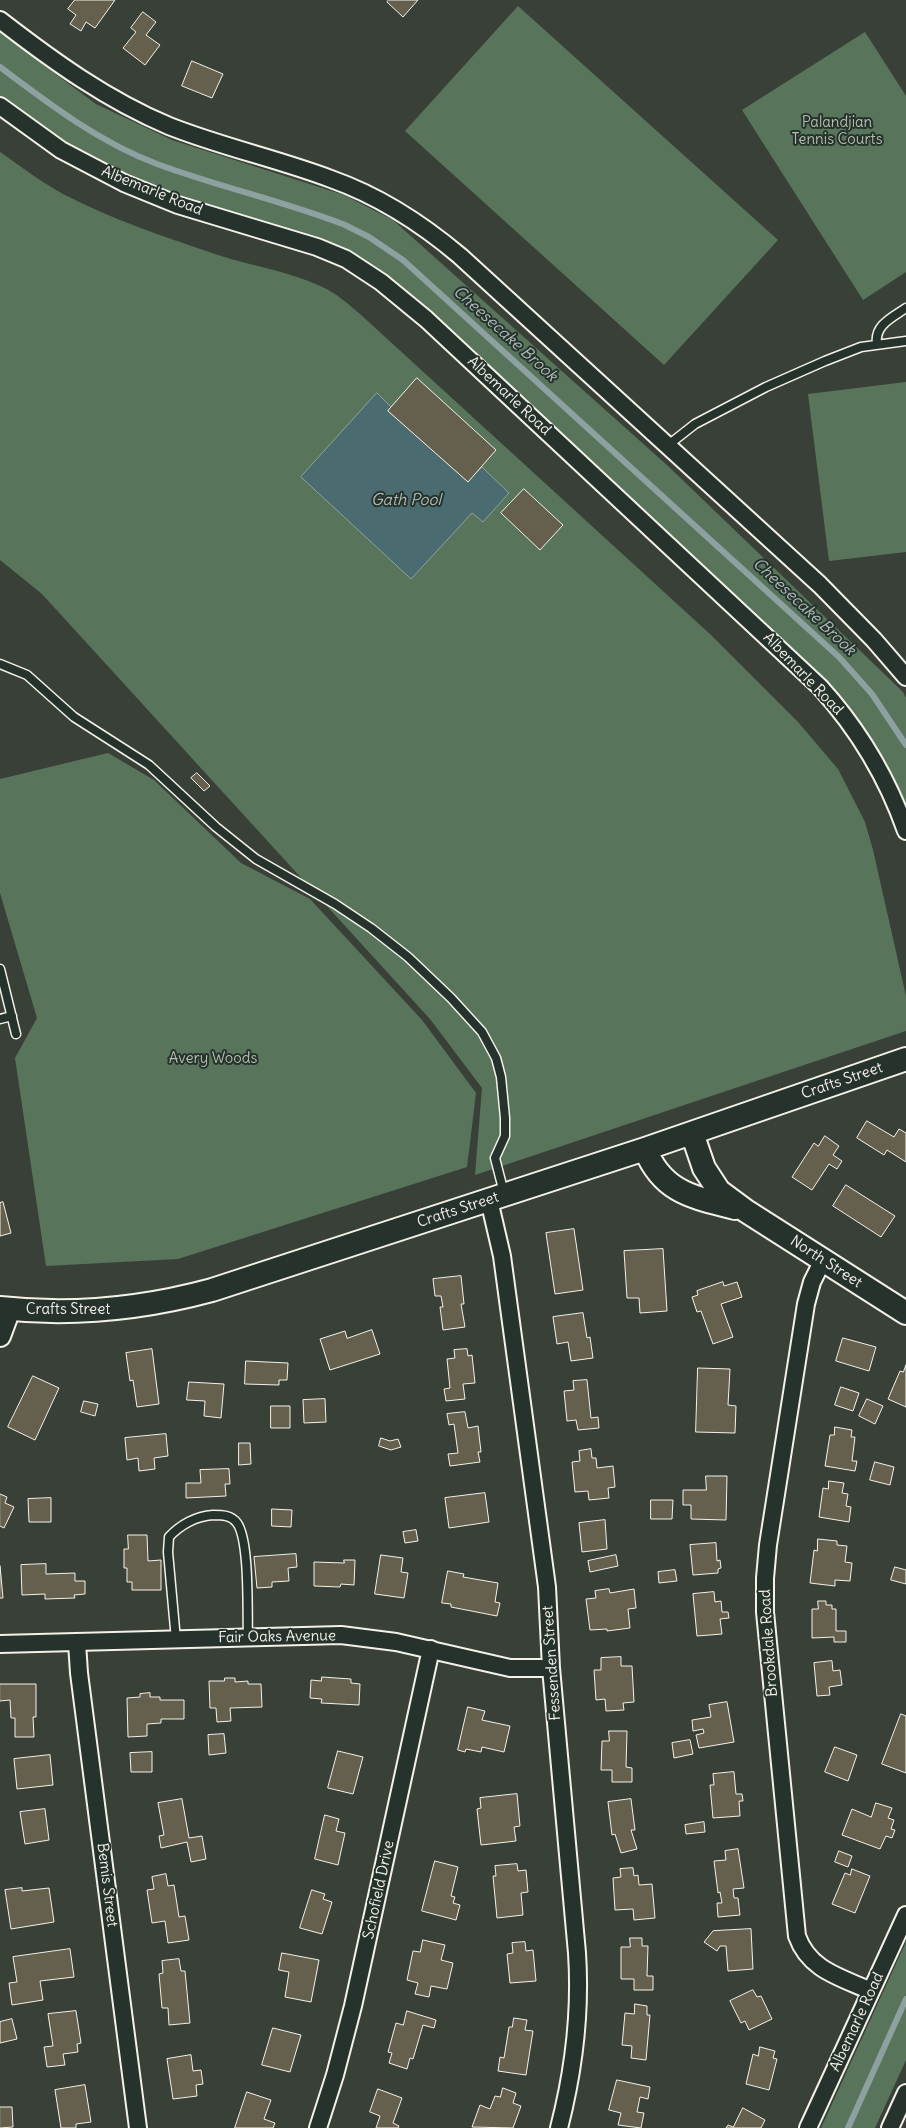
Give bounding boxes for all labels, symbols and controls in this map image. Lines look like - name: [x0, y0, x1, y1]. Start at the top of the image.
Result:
- park label: Palandjian Tennis Courts: [792, 114, 882, 149]
- street label: Albemarle Road: [99, 163, 205, 219]
- water label: Cheesecake Brook: [449, 282, 561, 386]
- street label: Albemarle Road: [464, 353, 554, 439]
- water label: Gath Pool: [371, 490, 441, 510]
- water label: Cheesecake Brook: [749, 554, 859, 660]
- street label: Albemarle Road: [759, 629, 847, 719]
- park label: Avery Woods: [169, 1050, 257, 1068]
- street label: Crafts Street: [799, 1059, 885, 1103]
- street label: Crafts Street: [415, 1188, 501, 1232]
- street label: North Street: [787, 1232, 865, 1292]
- street label: Crafts Street: [26, 1301, 110, 1319]
- street label: Brookdale Road: [756, 1589, 782, 1697]
- street label: Fessenden Street: [539, 1605, 565, 1721]
- street label: Fair Oaks Avenue: [218, 1627, 336, 1647]
- street label: Schofield Drive: [360, 1839, 398, 1941]
- street label: Bemis Street: [93, 1842, 121, 1928]
- street label: Albemarle Road: [826, 1970, 888, 2074]

